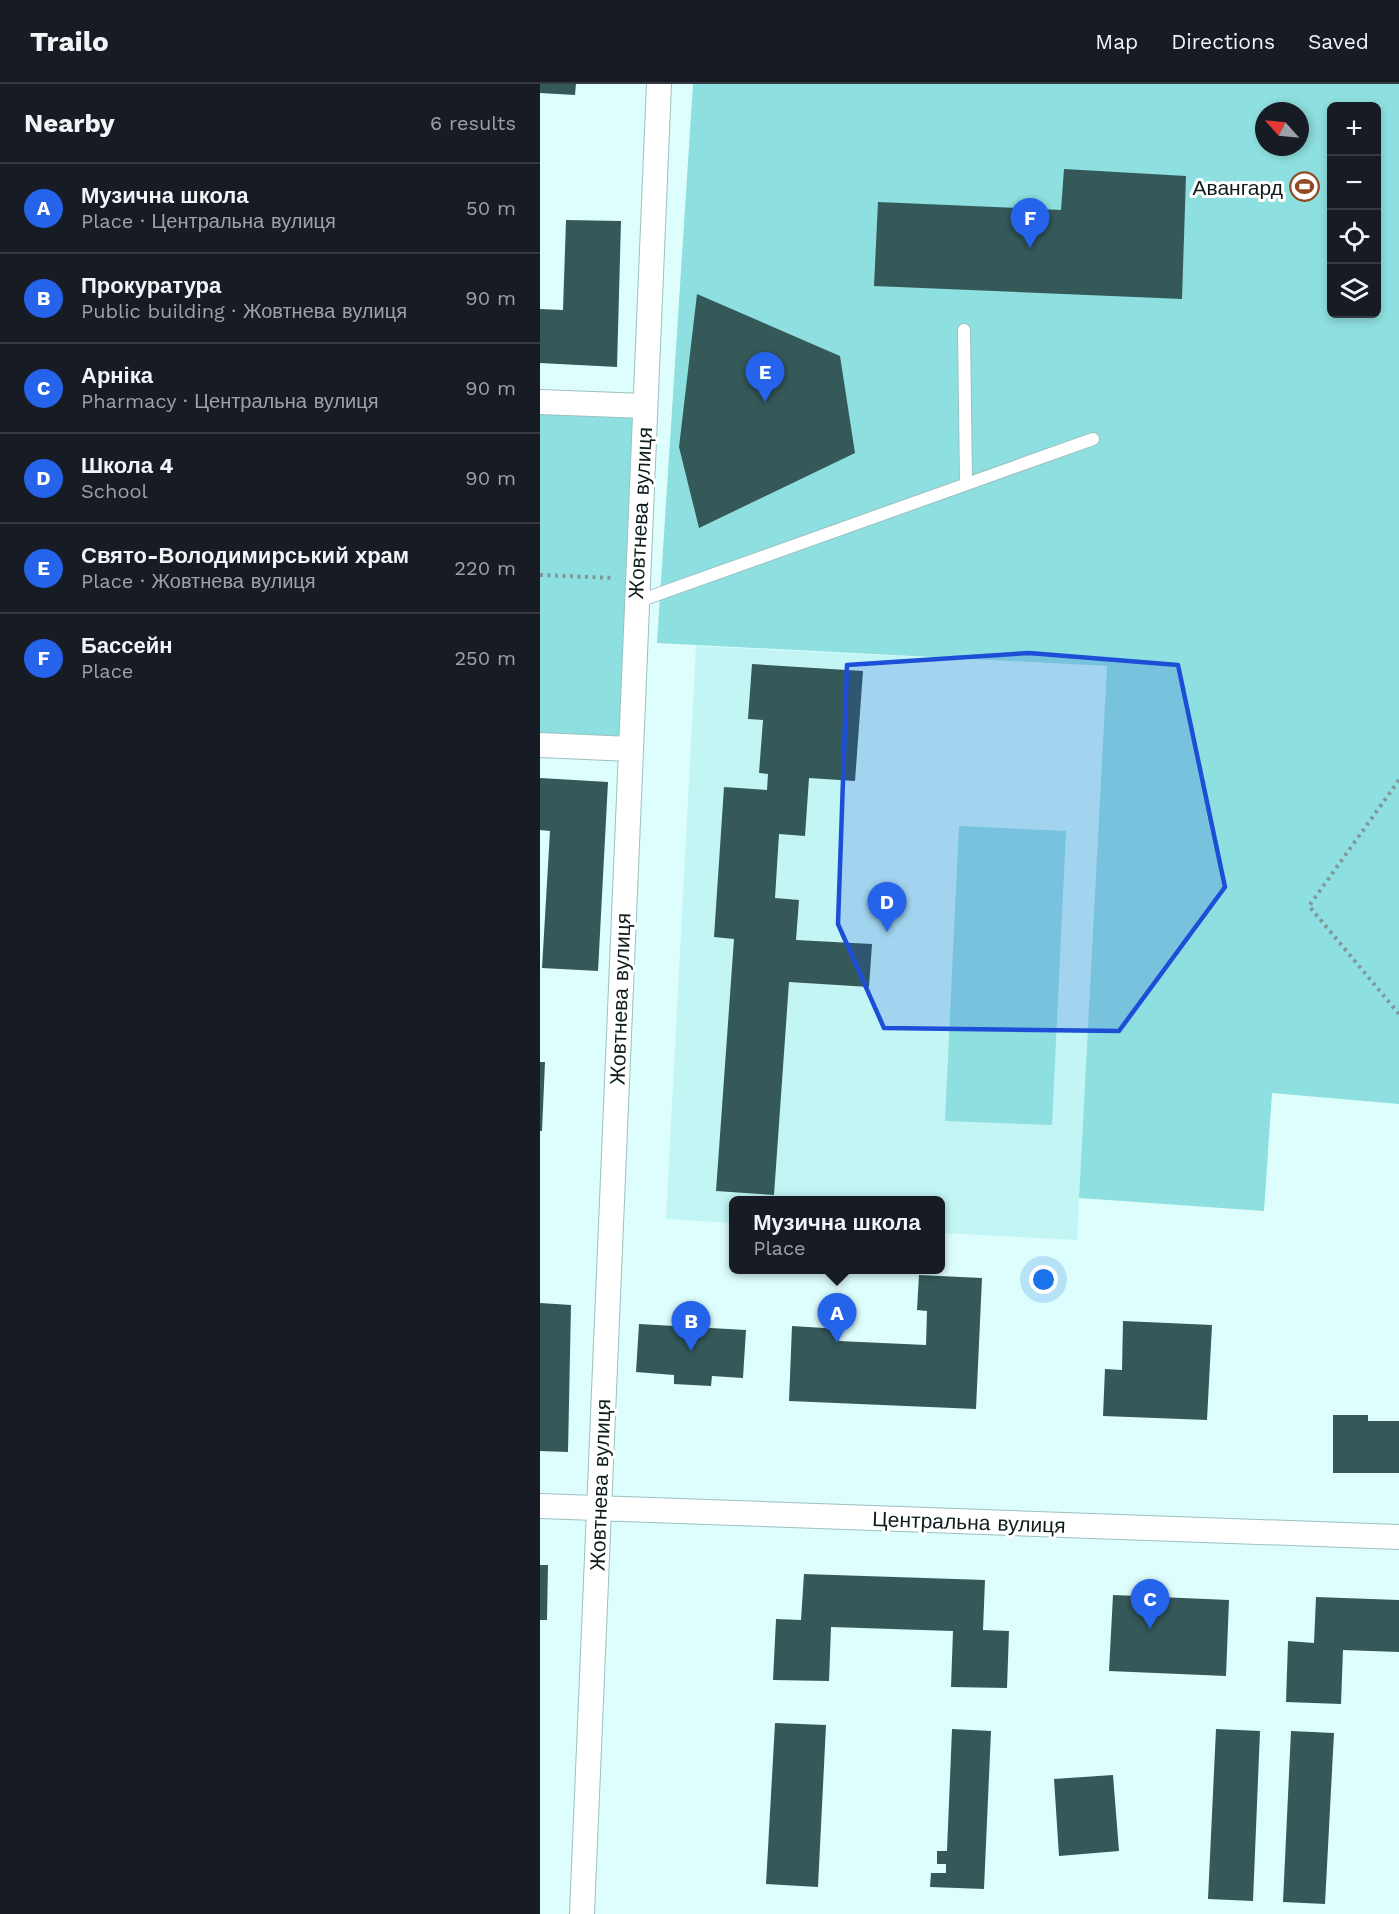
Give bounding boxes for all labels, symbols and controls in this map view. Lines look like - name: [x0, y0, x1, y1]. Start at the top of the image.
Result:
- text: Trailo: [30, 25, 109, 58]
- text: Map: [1095, 29, 1138, 54]
- text: Directions: [1171, 29, 1275, 54]
- text: Saved: [1308, 29, 1369, 54]
- north arrow: [1255, 102, 1309, 156]
- map controls: [1327, 102, 1381, 318]
- button: +: [1327, 102, 1381, 156]
- text: Nearby: [24, 108, 115, 138]
- text: 6 results: [430, 111, 516, 135]
- button: −: [1327, 156, 1381, 210]
- sports icon: Авангард: [1288, 171, 1320, 203]
- place label: Авангард: [1192, 175, 1283, 200]
- text: Музична школа: [81, 183, 248, 208]
- text: A: [37, 196, 50, 220]
- text: 50 m: [466, 196, 516, 220]
- pin: F: [1010, 198, 1050, 248]
- text: Place · Центральна вулиця: [81, 209, 336, 233]
- button: locate: [1327, 210, 1381, 264]
- button: layers: [1327, 264, 1381, 318]
- text: Прокуратура: [81, 273, 221, 298]
- text: B: [37, 286, 50, 310]
- text: 90 m: [465, 286, 516, 310]
- text: Public building · Жовтнева вулиця: [81, 299, 407, 323]
- pin: E: [746, 352, 784, 402]
- text: Арніка: [81, 363, 153, 388]
- text: C: [37, 376, 50, 400]
- text: 90 m: [465, 376, 516, 400]
- text: Pharmacy · Центральна вулиця: [81, 389, 379, 413]
- street label: Жовтнева вулиця: [623, 426, 657, 600]
- text: Школа 4: [81, 453, 173, 478]
- text: D: [36, 466, 51, 490]
- text: 90 m: [465, 466, 516, 490]
- text: School: [81, 479, 148, 503]
- text: Свято-Володимирський храм: [81, 543, 409, 568]
- text: E: [37, 556, 50, 580]
- text: 220 m: [454, 556, 516, 580]
- text: Place · Жовтнева вулиця: [81, 569, 316, 593]
- text: Бассейн: [81, 633, 173, 658]
- text: F: [37, 646, 50, 670]
- text: 250 m: [454, 646, 516, 670]
- text: Place: [81, 659, 133, 683]
- pin: D: [868, 882, 906, 932]
- street label: Жовтнева вулиця: [605, 912, 635, 1086]
- popup: [729, 1196, 945, 1274]
- text: Музична школа: [753, 1210, 921, 1235]
- text: Place: [753, 1236, 806, 1260]
- your location: [1029, 1265, 1058, 1294]
- pin: A: [818, 1294, 856, 1343]
- pin: B: [672, 1302, 710, 1351]
- street label: Жовтнева вулиця: [585, 1398, 615, 1572]
- street label: Центральна вулиця: [872, 1506, 1066, 1538]
- pin: C: [1130, 1580, 1170, 1629]

